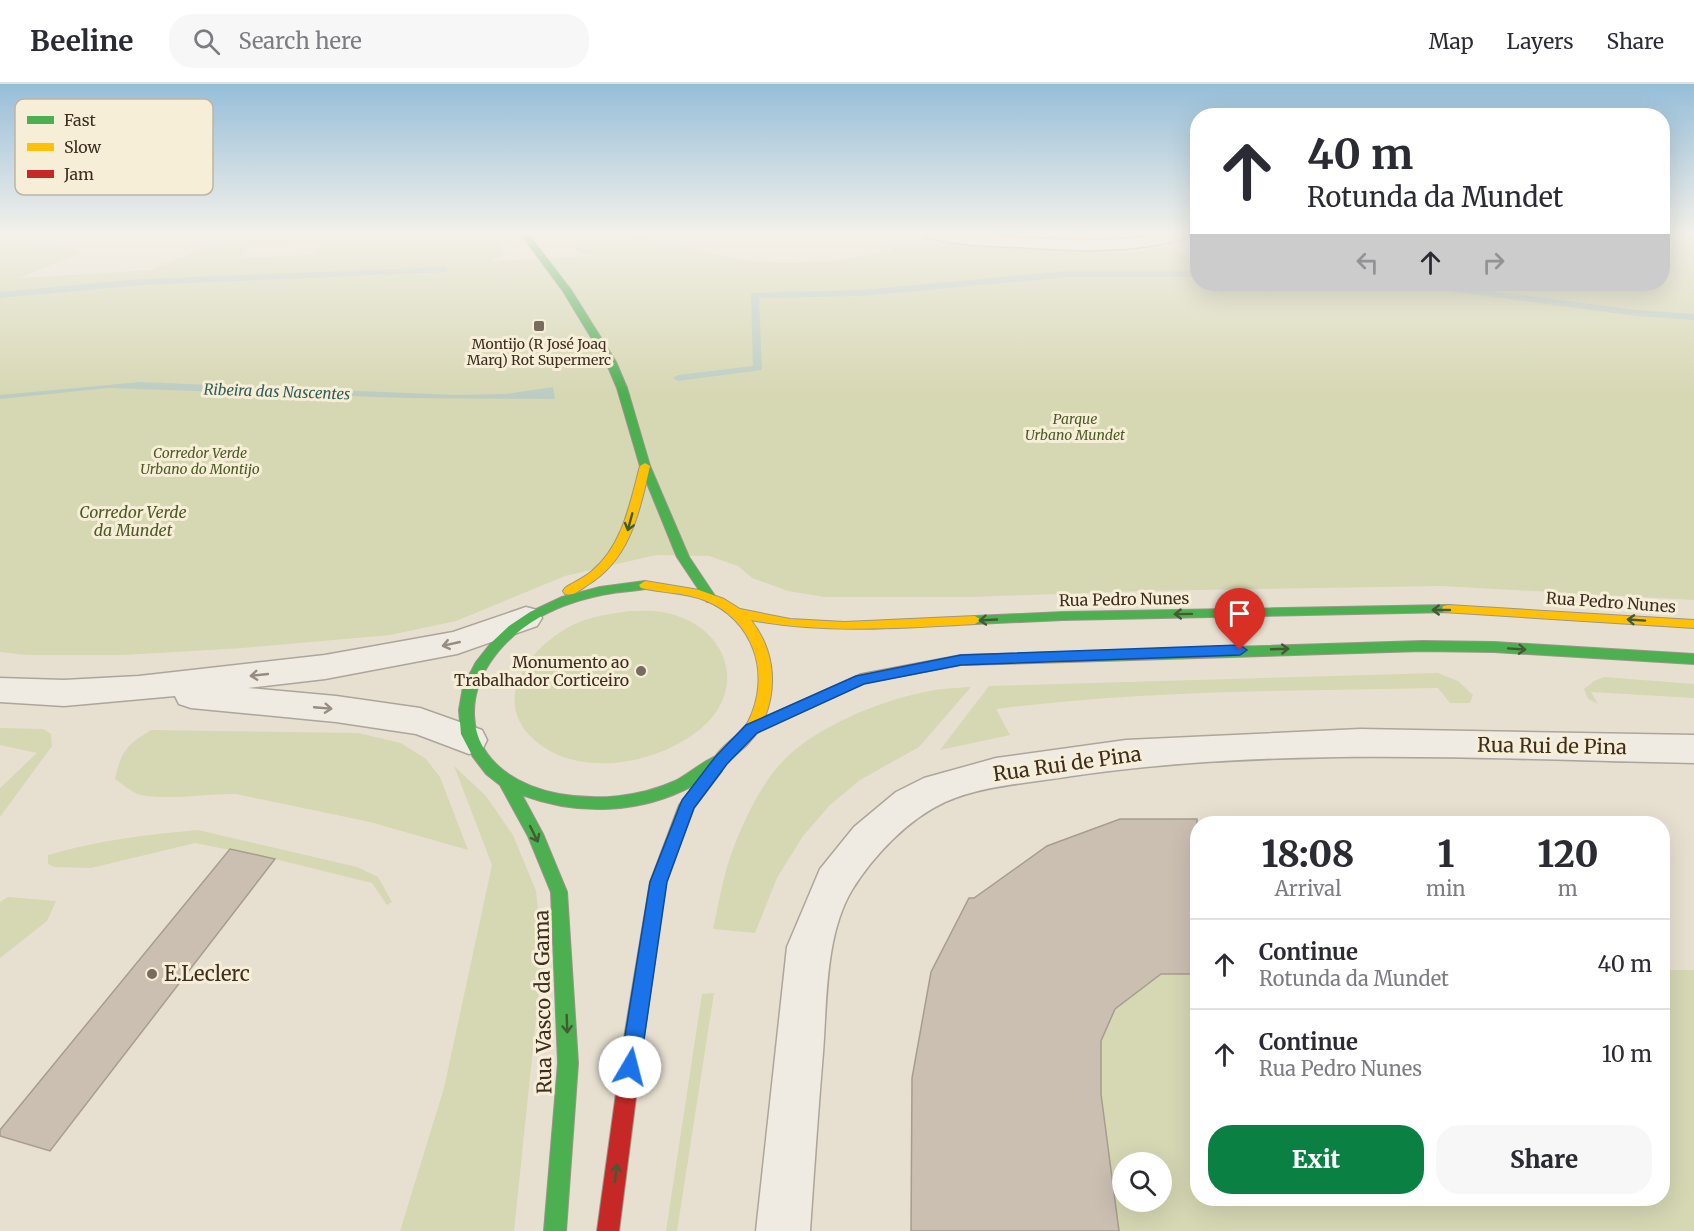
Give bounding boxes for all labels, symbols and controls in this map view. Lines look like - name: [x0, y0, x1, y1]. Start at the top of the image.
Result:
- search box: [169, 14, 589, 68]
- text: Beeline: [30, 23, 133, 59]
- icon: search: [190, 25, 223, 58]
- text: Search here: [238, 27, 362, 55]
- text: Map: [1429, 28, 1474, 55]
- text: Layers: [1507, 28, 1574, 55]
- text: Share: [1607, 28, 1664, 55]
- legend: [15, 99, 213, 195]
- text: Fast: [64, 110, 97, 130]
- text: 40 m: [1307, 128, 1413, 180]
- icon: ahead: [1208, 132, 1286, 210]
- text: Slow: [64, 137, 102, 157]
- text: Jam: [63, 164, 94, 184]
- text: Rotunda da Mundet: [1307, 180, 1563, 214]
- icon: left: [1351, 246, 1384, 279]
- icon: ahead: [1414, 246, 1447, 279]
- icon: right: [1477, 246, 1510, 279]
- marker: Montijo (R José Joaq Marq) Rot Supermerc: [532, 319, 546, 333]
- place label: Montijo (R José Joaq Marq) Rot Supermerc: [467, 335, 611, 369]
- water label: Ribeira das Nascentes: [203, 379, 351, 404]
- park label: Parque Urbano Mundet: [1025, 410, 1125, 444]
- park label: Corredor Verde Urbano do Montijo: [140, 444, 260, 478]
- park label: Corredor Verde da Mundet: [79, 502, 187, 540]
- one-way arrow: [624, 512, 635, 531]
- street label: Rua Pedro Nunes: [1545, 587, 1677, 617]
- street label: Rua Pedro Nunes: [1059, 588, 1190, 610]
- pin: [1214, 588, 1265, 650]
- icon: arrive: [1223, 597, 1256, 630]
- one-way arrow: [1431, 604, 1451, 616]
- one-way arrow: [1174, 608, 1193, 620]
- one-way arrow: [979, 615, 999, 626]
- one-way arrow: [1626, 615, 1646, 626]
- one-way arrow: [442, 638, 461, 650]
- one-way arrow: [1269, 643, 1289, 655]
- one-way arrow: [1506, 643, 1526, 654]
- place label: Monumento ao Trabalhador Corticeiro: [454, 652, 629, 690]
- marker: Monumento ao Trabalhador Corticeiro: [634, 664, 648, 678]
- one-way arrow: [249, 670, 269, 681]
- one-way arrow: [312, 703, 332, 714]
- street label: Rua Rui de Pina: [1477, 732, 1627, 759]
- street label: Rua Rui de Pina: [991, 741, 1143, 786]
- one-way arrow: [529, 825, 540, 843]
- text: 18:08: [1262, 832, 1355, 877]
- text: 1: [1437, 832, 1454, 877]
- text: 120: [1537, 832, 1598, 877]
- text: Arrival: [1275, 876, 1341, 901]
- text: min: [1426, 876, 1466, 901]
- text: m: [1558, 876, 1578, 901]
- street label: Rua Vasco da Gama: [528, 909, 557, 1094]
- text: Continue: [1259, 938, 1358, 966]
- icon: ahead: [1208, 948, 1241, 981]
- text: 40 m: [1597, 950, 1652, 978]
- place label: E.Leclerc: [164, 961, 250, 986]
- text: Rotunda da Mundet: [1259, 966, 1449, 991]
- marker: E.Leclerc: [145, 967, 159, 981]
- one-way arrow: [561, 1013, 572, 1033]
- text: Continue: [1259, 1028, 1358, 1056]
- position arrow: [598, 1035, 662, 1099]
- icon: ahead: [1208, 1038, 1241, 1071]
- text: 10 m: [1602, 1040, 1652, 1068]
- text: Rua Pedro Nunes: [1259, 1056, 1422, 1081]
- button: Exit: [1208, 1125, 1424, 1194]
- button: Share: [1436, 1125, 1652, 1194]
- map controls: [1112, 1152, 1172, 1212]
- button: search: [1112, 1152, 1172, 1212]
- one-way arrow: [610, 1164, 621, 1183]

